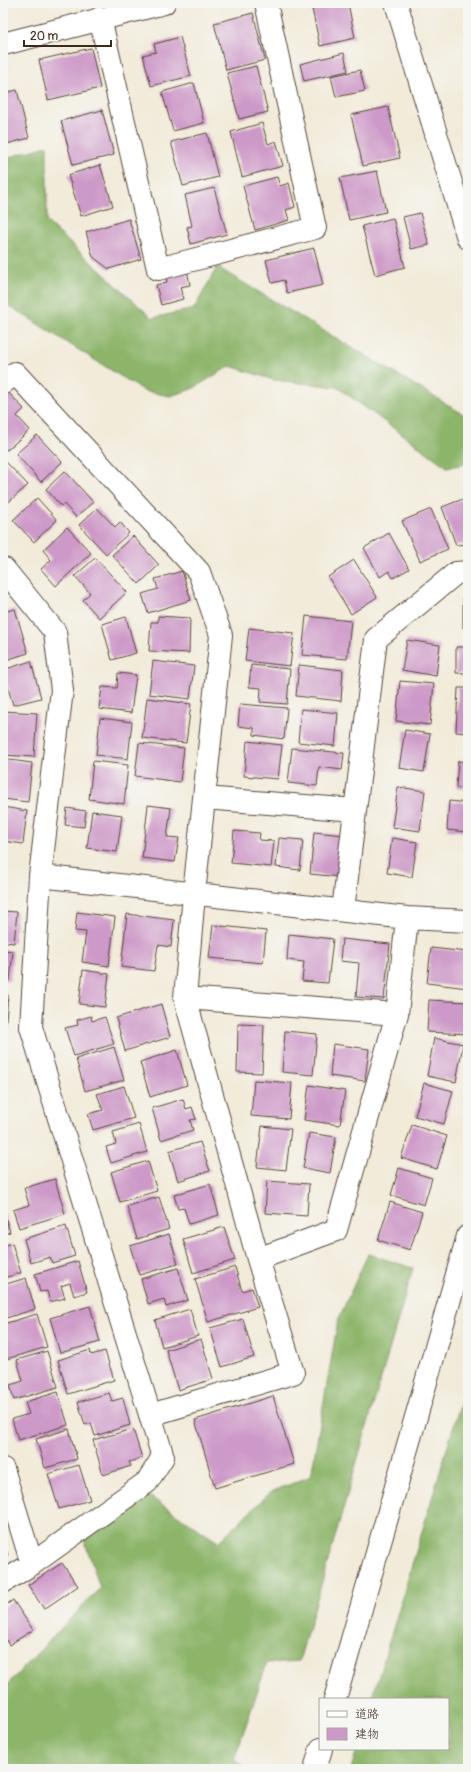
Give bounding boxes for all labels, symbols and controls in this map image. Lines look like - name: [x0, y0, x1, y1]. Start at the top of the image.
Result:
- scale bar: [24, 22, 111, 48]
- text: 20 m: [30, 29, 59, 44]
- legend: [319, 1698, 449, 1750]
- text: 道路: [355, 1707, 379, 1722]
- text: 建物: [355, 1727, 379, 1742]

